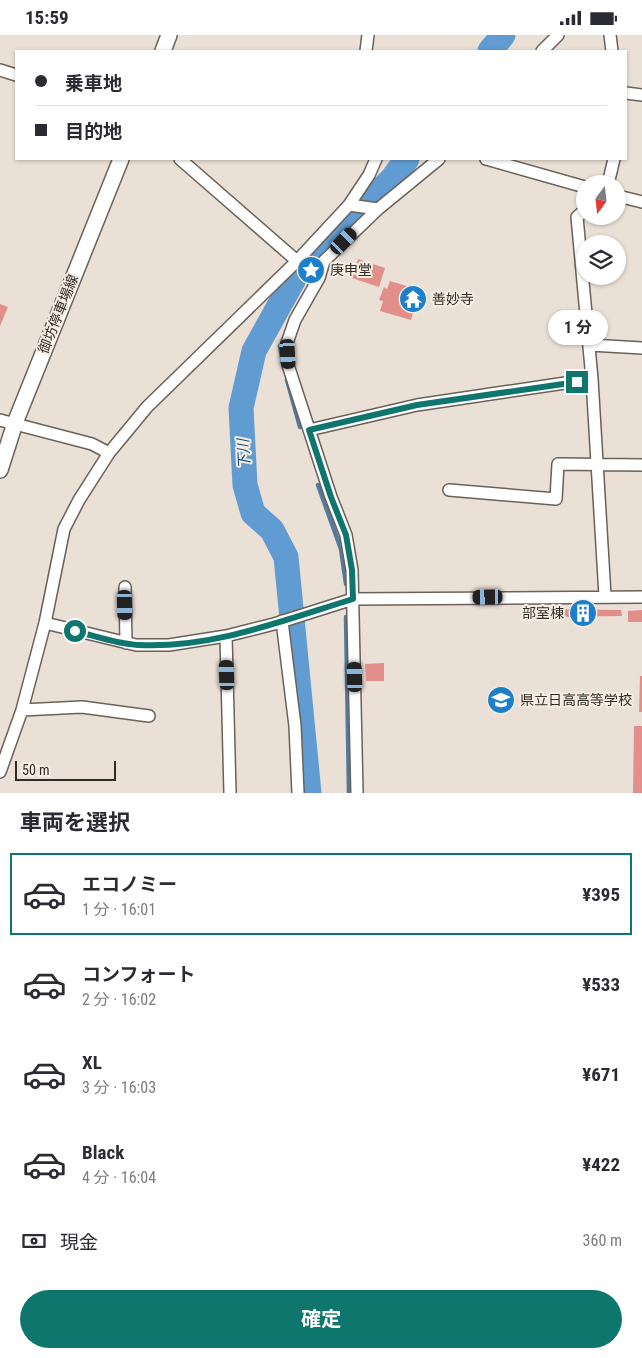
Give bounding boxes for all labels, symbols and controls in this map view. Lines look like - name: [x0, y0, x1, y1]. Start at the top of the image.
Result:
- text: 15:59: [25, 6, 69, 29]
- text: 乗車地: [65, 72, 122, 95]
- text: 目的地: [65, 120, 122, 143]
- north arrow: [576, 175, 626, 225]
- map controls: [576, 175, 626, 285]
- car: [328, 225, 359, 257]
- button: layers: [576, 235, 626, 285]
- place icon: 庚申堂: [296, 255, 326, 285]
- place label: 庚申堂: [330, 262, 372, 278]
- street label: 御坊停車場線: [35, 272, 81, 356]
- temple icon: 善妙寺: [398, 284, 428, 314]
- place label: 善妙寺: [432, 291, 474, 307]
- callout: 1 分: [547, 309, 607, 345]
- text: 1 分: [564, 318, 592, 337]
- car: [279, 339, 296, 369]
- route end: [566, 371, 588, 393]
- water label: 下川: [234, 437, 254, 469]
- car: [472, 589, 503, 605]
- car: [117, 590, 132, 620]
- building icon: 部室棟: [568, 598, 598, 628]
- place label: 部室棟: [522, 605, 564, 621]
- route start: [64, 620, 86, 642]
- car: [218, 660, 235, 690]
- car: [346, 662, 363, 692]
- school or university icon: 県立日高高等学校: [486, 685, 516, 715]
- place label: 県立日高高等学校: [520, 692, 632, 708]
- scale bar: [15, 758, 116, 781]
- text: 50 m: [22, 762, 50, 778]
- text: 車両を選択: [20, 810, 130, 835]
- icon: car: [22, 872, 67, 917]
- text: エコノミー: [82, 873, 177, 896]
- text: ¥395: [582, 883, 620, 906]
- text: 1 分 · 16:01: [82, 900, 156, 919]
- icon: car: [22, 962, 67, 1007]
- text: コンフォート: [82, 963, 195, 986]
- text: ¥533: [582, 973, 620, 996]
- text: 2 分 · 16:02: [82, 990, 156, 1009]
- text: XL: [82, 1051, 102, 1074]
- icon: car: [22, 1052, 67, 1097]
- text: ¥671: [582, 1063, 620, 1086]
- text: 3 分 · 16:03: [82, 1078, 156, 1097]
- text: Black: [82, 1141, 124, 1164]
- icon: car: [22, 1142, 67, 1187]
- text: ¥422: [582, 1153, 620, 1176]
- text: 4 分 · 16:04: [82, 1168, 156, 1187]
- icon: cash: [20, 1227, 48, 1255]
- text: 現金: [60, 1231, 98, 1254]
- text: 360 m: [583, 1231, 622, 1250]
- button: 確定: [20, 1290, 622, 1348]

